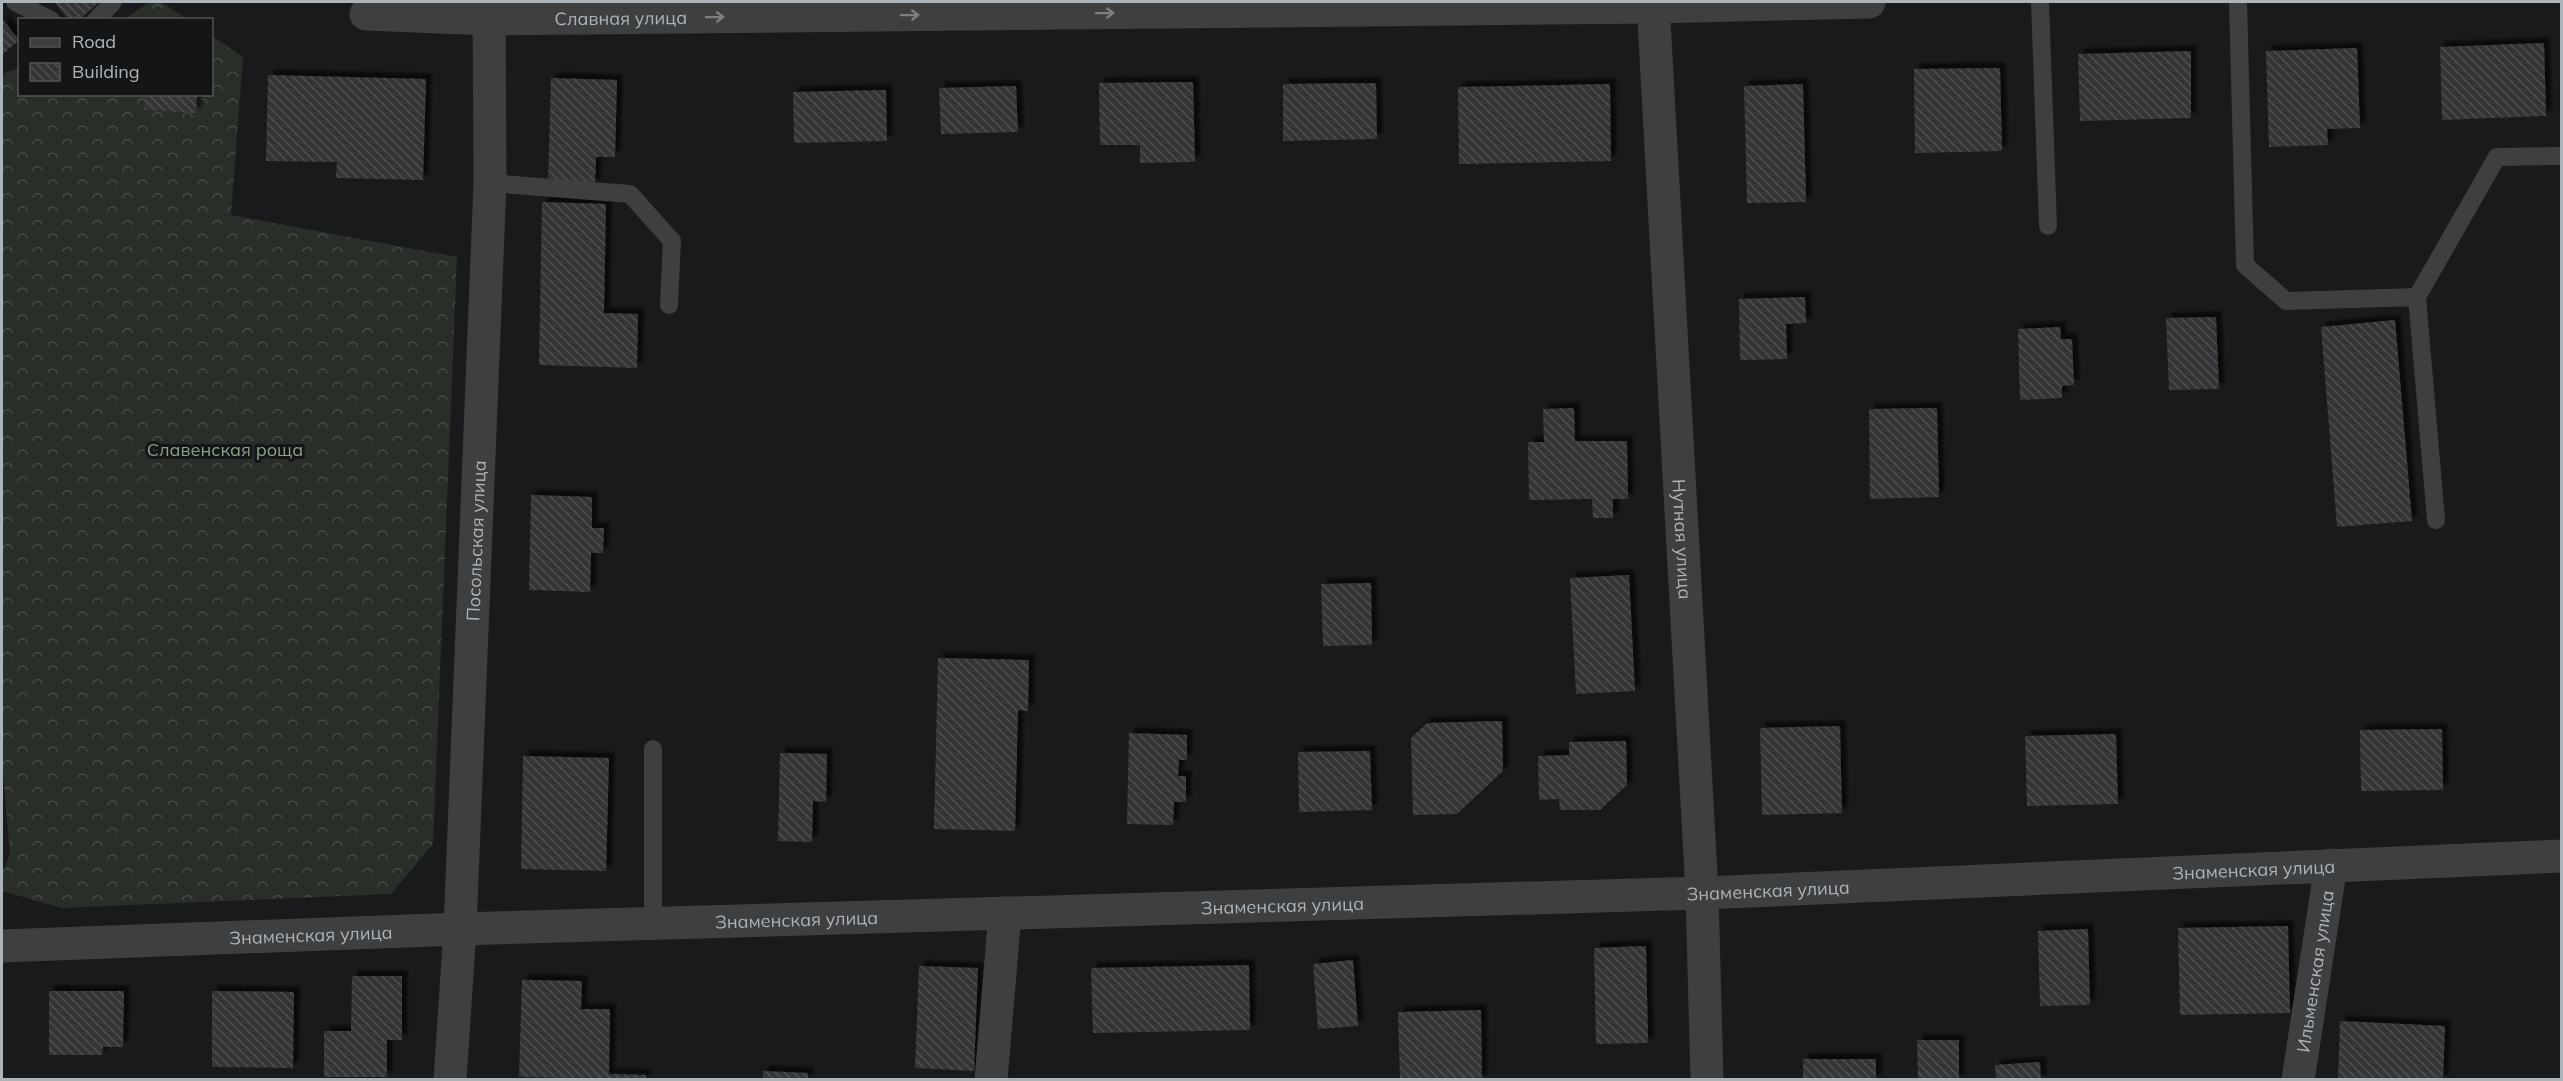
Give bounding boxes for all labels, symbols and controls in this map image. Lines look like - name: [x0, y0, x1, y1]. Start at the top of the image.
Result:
- street label: Славная улица: [554, 5, 687, 30]
- one-way arrow: [1095, 7, 1115, 19]
- one-way arrow: [900, 9, 920, 21]
- one-way arrow: [705, 11, 725, 23]
- legend: [18, 18, 213, 96]
- text: Road: [72, 30, 116, 53]
- text: Building: [72, 60, 140, 83]
- park label: Славенская роща: [147, 438, 303, 461]
- street label: Посольская улица: [461, 460, 490, 622]
- street label: Нутная улица: [1668, 478, 1697, 600]
- street label: Знаменская улица: [2172, 854, 2336, 884]
- street label: Знаменская улица: [1686, 875, 1850, 905]
- street label: Ильменская улица: [2291, 889, 2338, 1054]
- street label: Знаменская улица: [1200, 891, 1364, 919]
- street label: Знаменская улица: [715, 905, 878, 933]
- street label: Знаменская улица: [229, 920, 393, 949]

